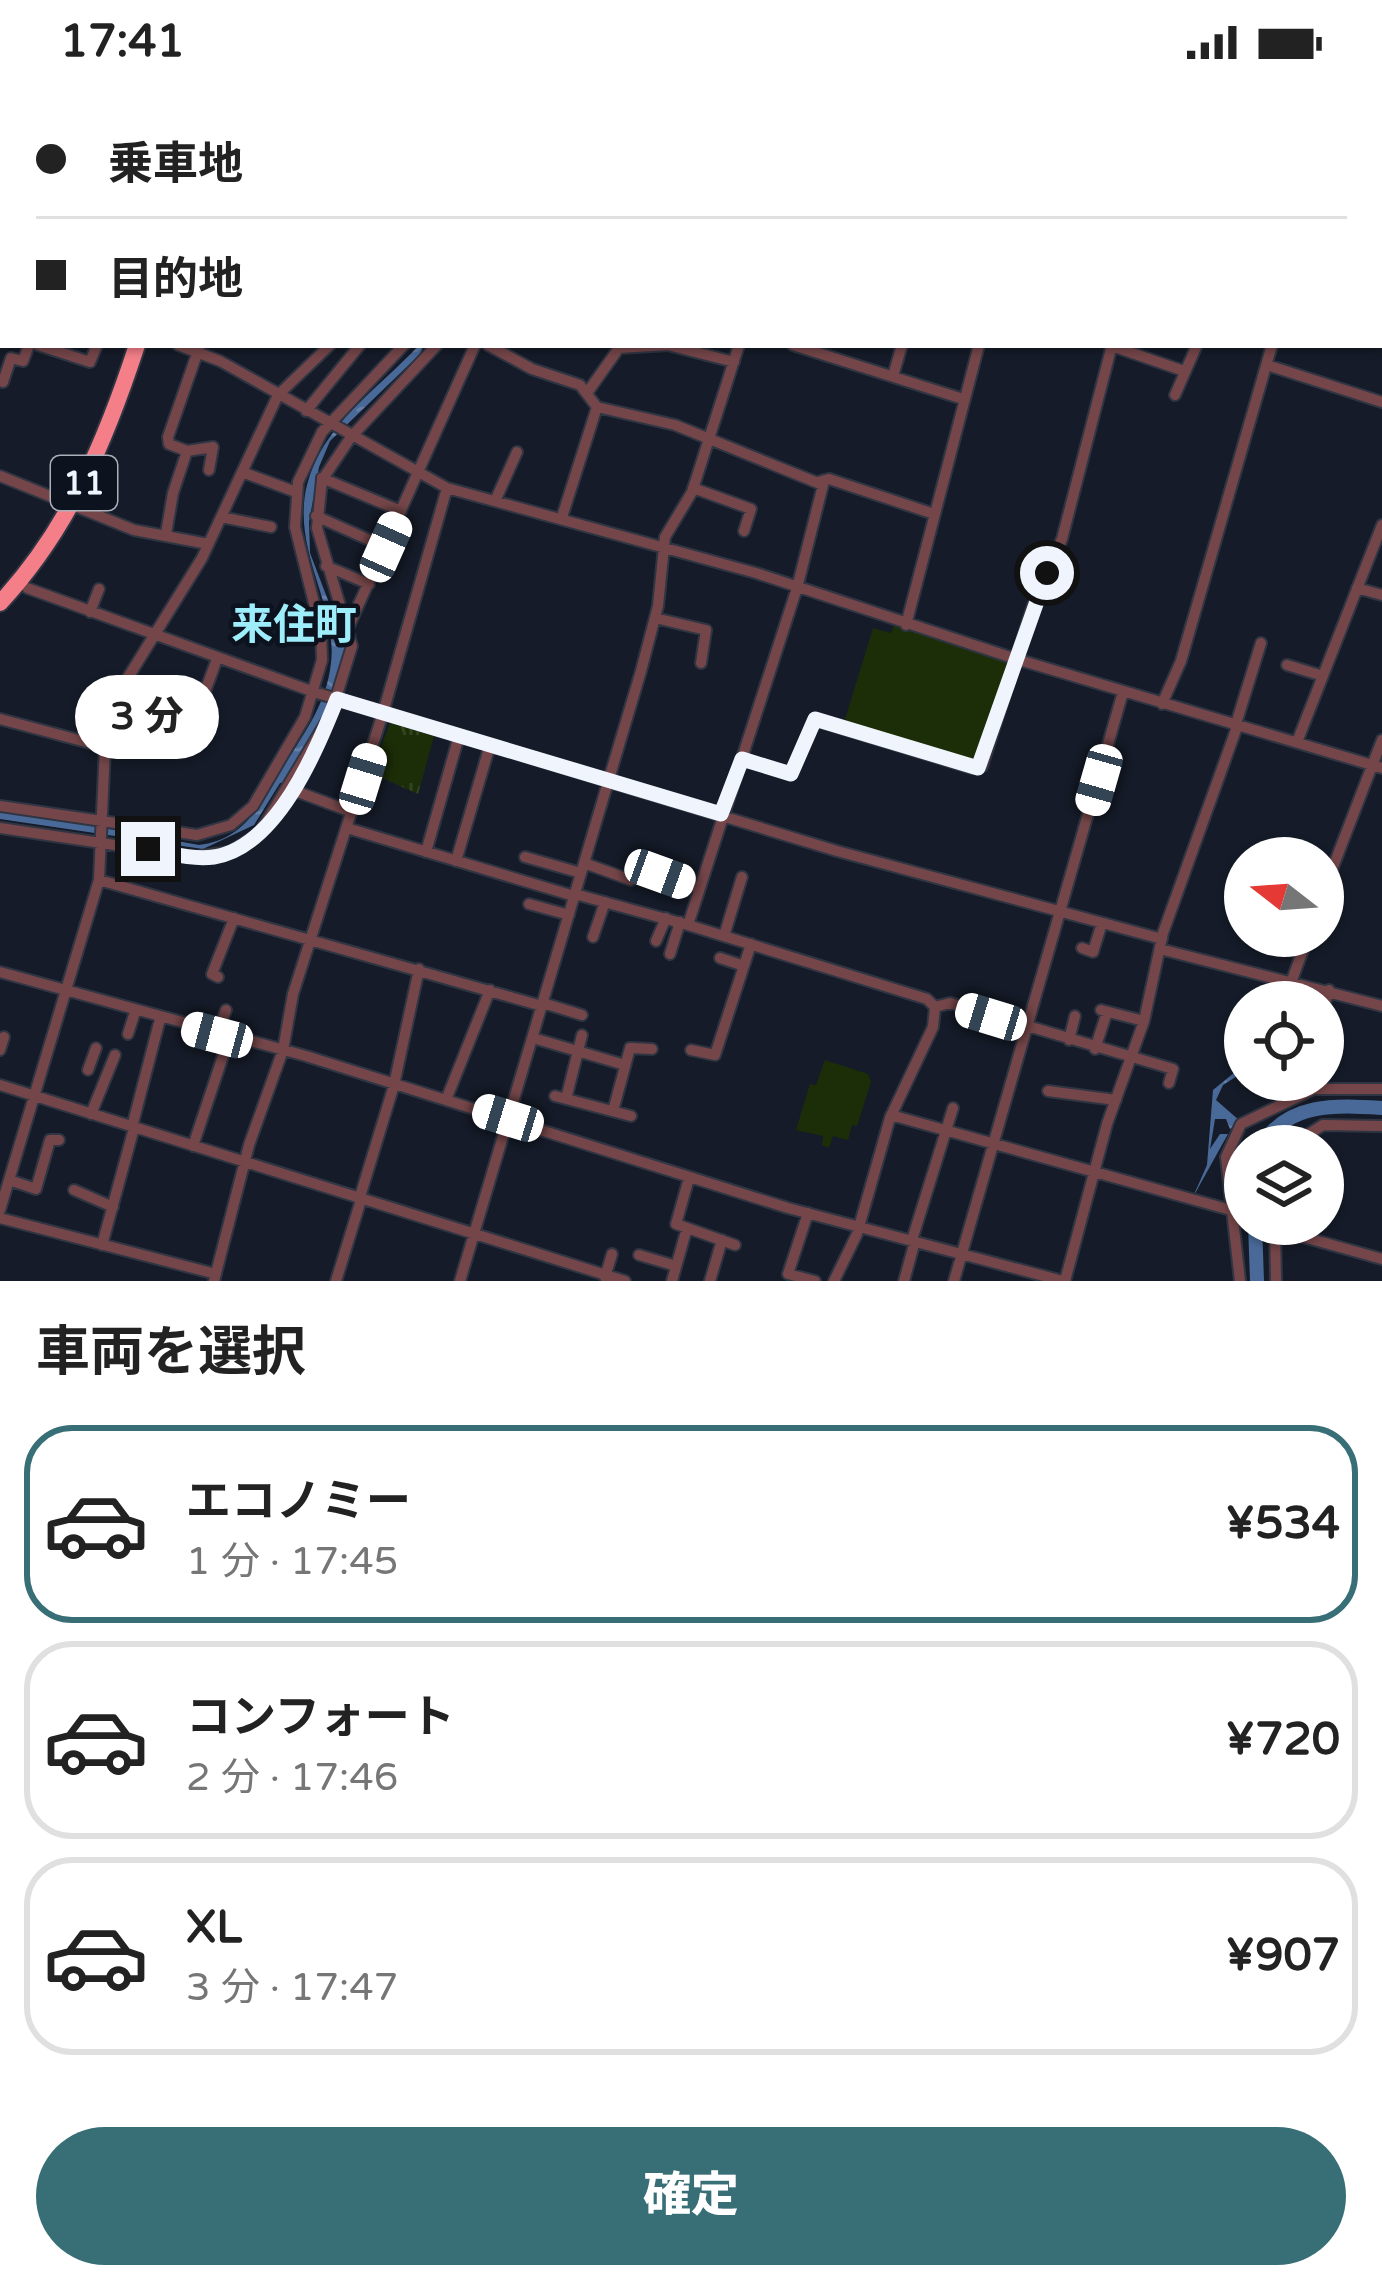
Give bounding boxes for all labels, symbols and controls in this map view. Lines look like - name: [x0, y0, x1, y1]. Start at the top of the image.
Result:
- text: 17:41: [60, 15, 185, 69]
- text: 乗車地: [108, 138, 243, 192]
- text: 目的地: [108, 253, 243, 307]
- road number: 11: [51, 456, 117, 510]
- car: [355, 507, 417, 587]
- route start: [1020, 546, 1074, 600]
- district label: 来住町: [231, 600, 357, 651]
- callout: 3 分: [76, 675, 220, 759]
- text: 3 分: [110, 693, 184, 740]
- car: [335, 739, 391, 819]
- car: [1072, 740, 1126, 820]
- route end: [121, 822, 175, 876]
- north arrow: [1224, 837, 1344, 957]
- map controls: [1224, 837, 1344, 1245]
- car: [620, 845, 700, 903]
- button: locate: [1224, 981, 1344, 1101]
- car: [951, 989, 1031, 1045]
- car: [178, 1008, 256, 1062]
- car: [468, 1090, 548, 1146]
- button: layers: [1224, 1125, 1344, 1245]
- text: 車両を選択: [36, 1320, 306, 1385]
- icon: car: [42, 1470, 150, 1578]
- text: エコノミー: [186, 1475, 411, 1529]
- text: ¥534: [1226, 1497, 1340, 1551]
- text: 1 分 · 17:45: [186, 1538, 398, 1585]
- icon: car: [42, 1686, 150, 1794]
- text: コンフォート: [186, 1691, 455, 1745]
- text: ¥720: [1226, 1713, 1340, 1767]
- text: 2 分 · 17:46: [186, 1754, 398, 1801]
- text: XL: [186, 1901, 242, 1955]
- icon: car: [42, 1902, 150, 2010]
- text: ¥907: [1226, 1929, 1340, 1983]
- text: 3 分 · 17:47: [186, 1964, 398, 2011]
- button: 確定: [36, 2127, 1346, 2265]

